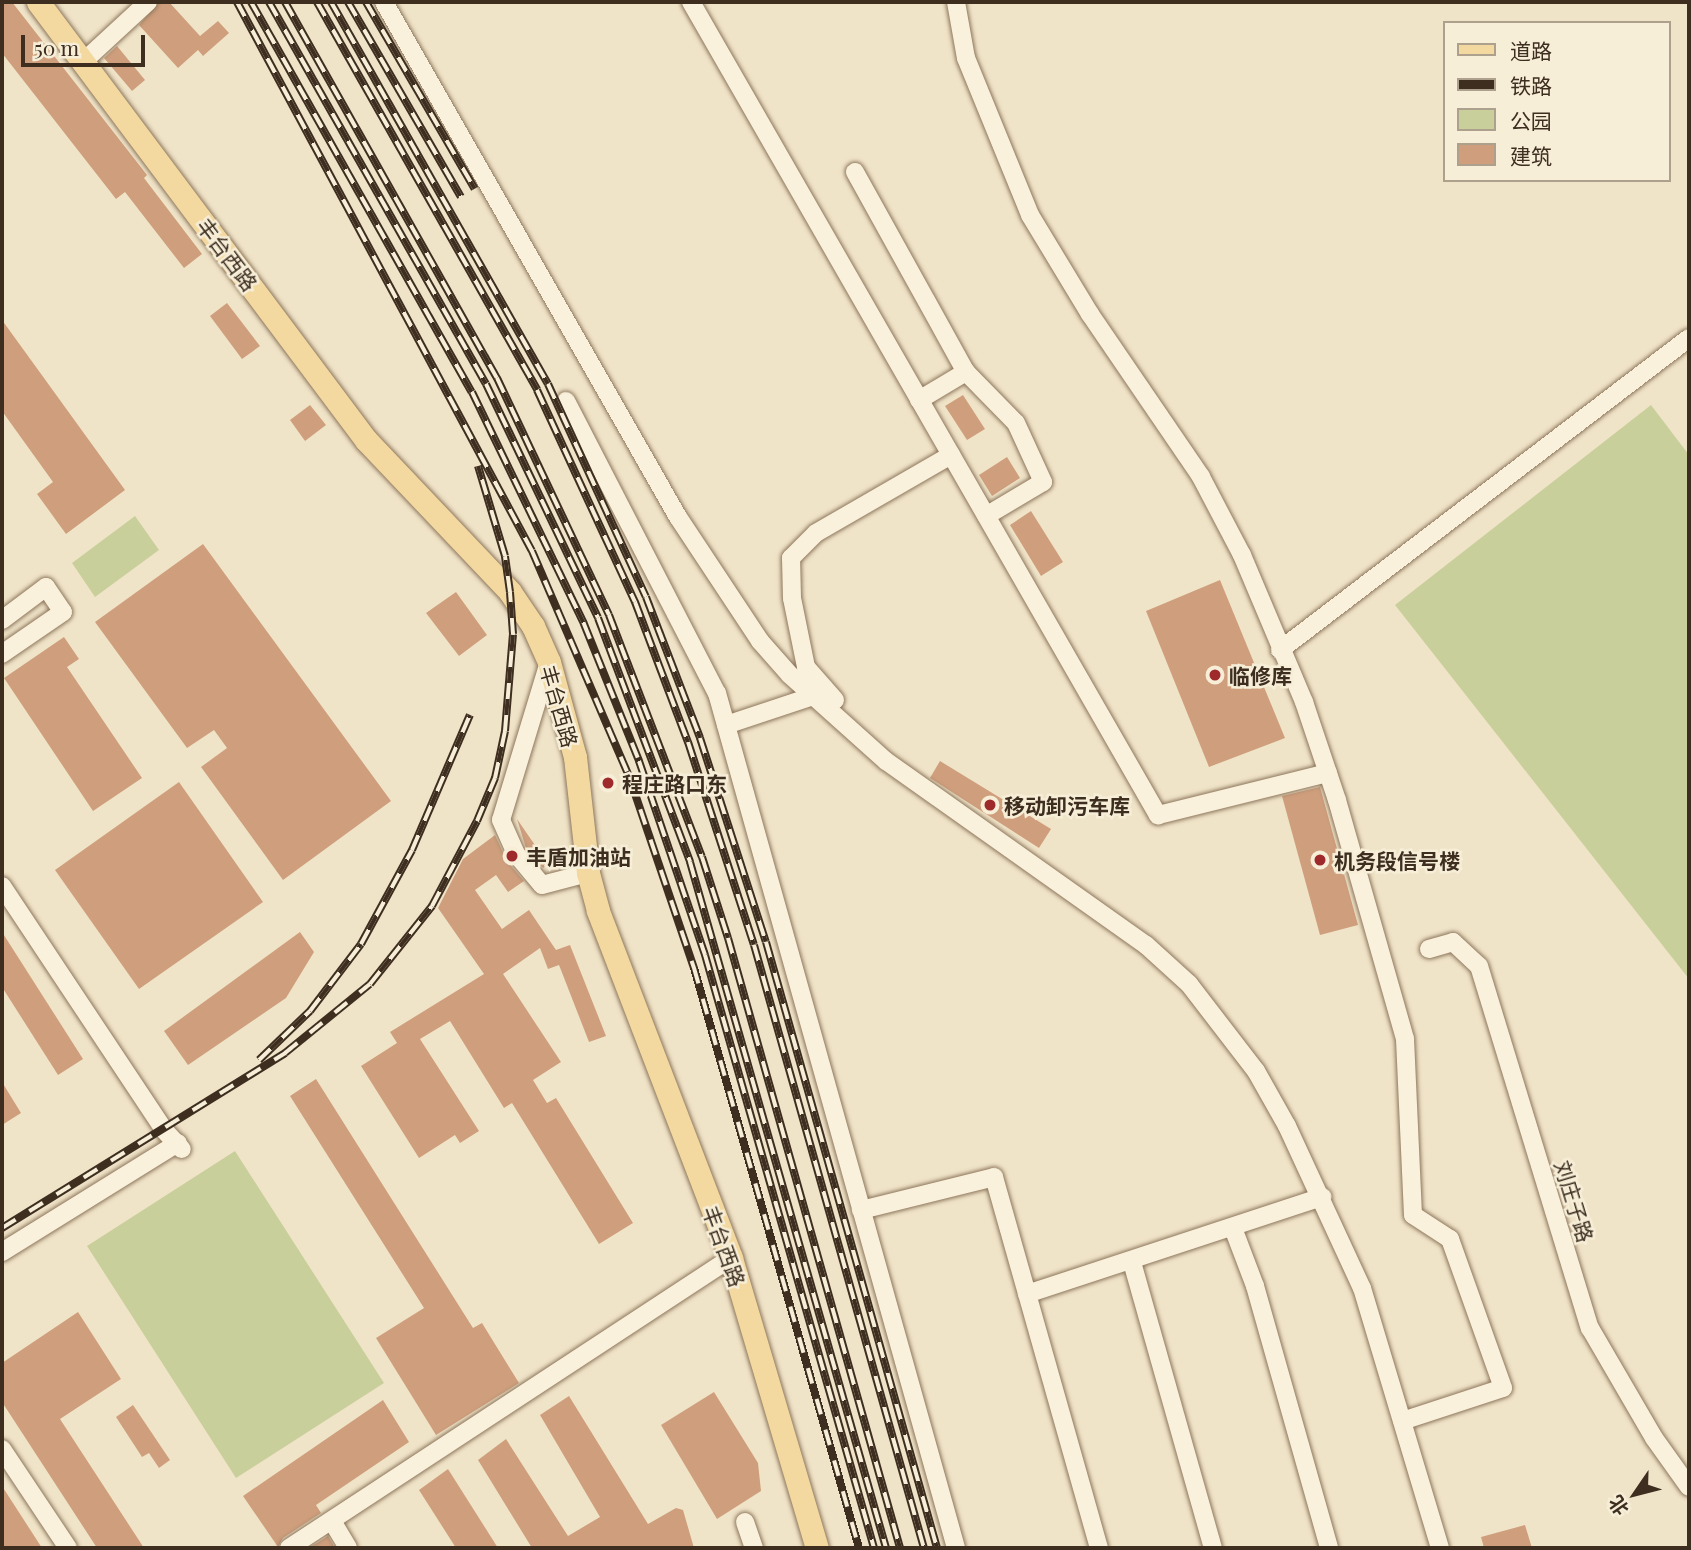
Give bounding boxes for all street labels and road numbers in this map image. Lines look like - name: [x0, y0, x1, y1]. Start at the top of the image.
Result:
- street label: 丰台西路: [193, 213, 263, 295]
- street label: 丰台西路: [536, 662, 584, 750]
- street label: 刘庄子路: [1551, 1157, 1599, 1245]
- street label: 丰台西路: [699, 1202, 751, 1290]

